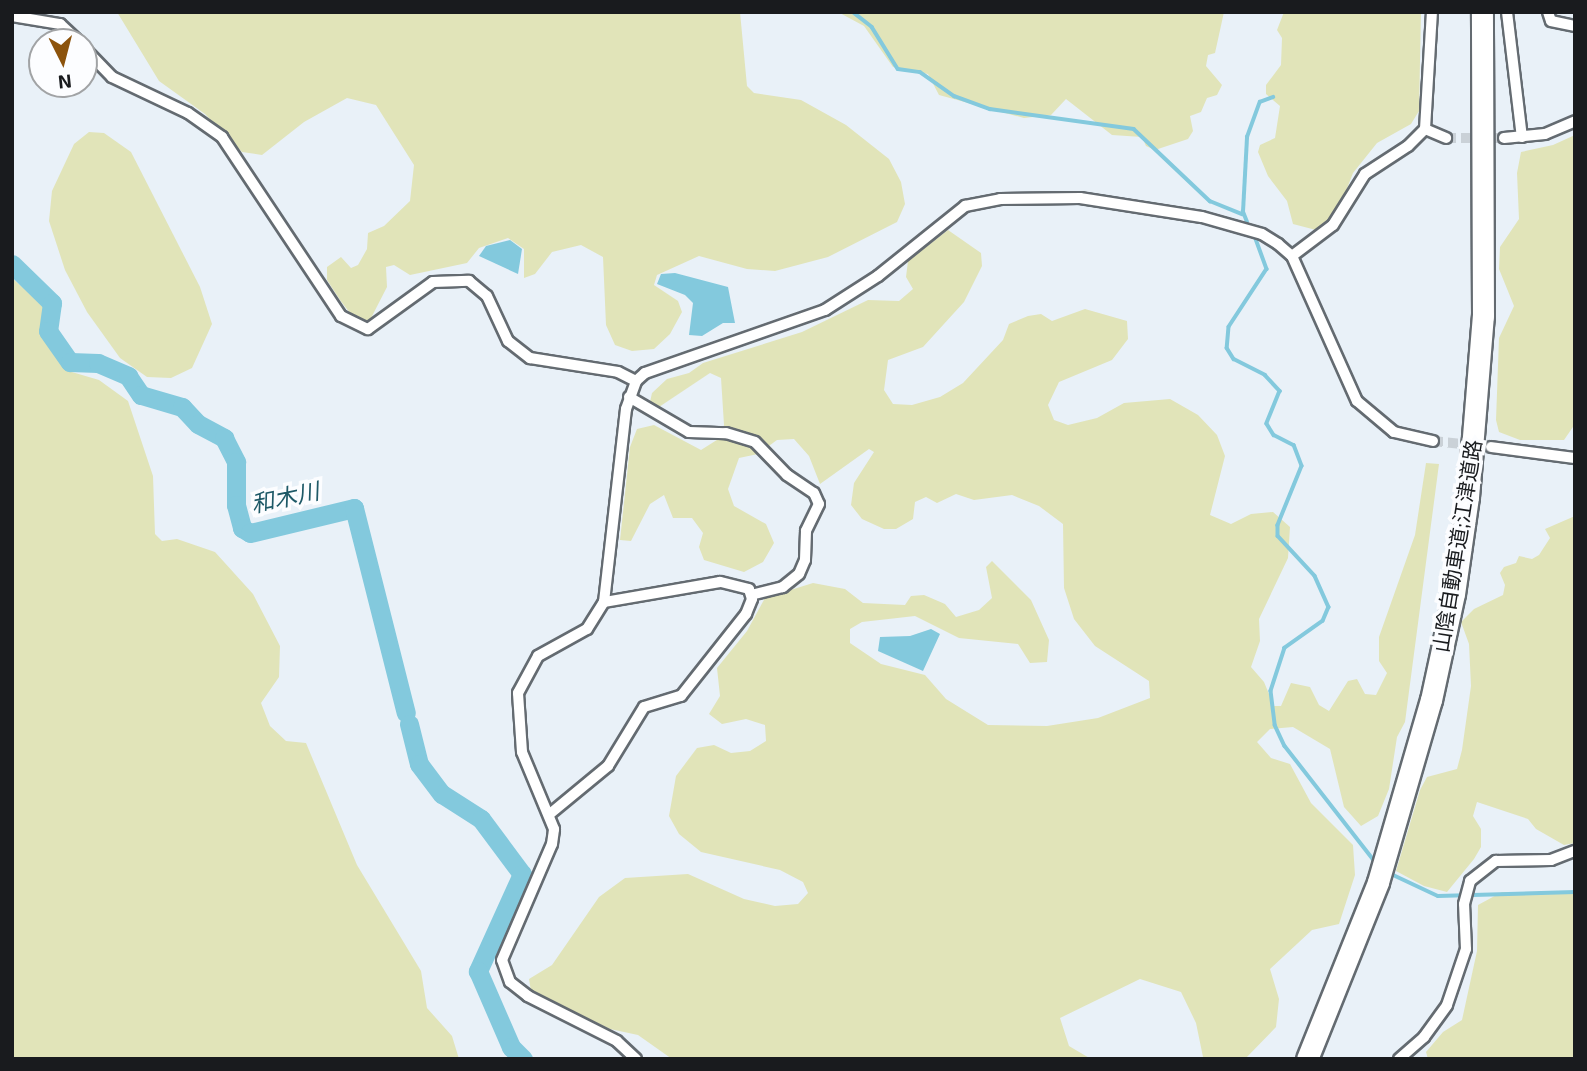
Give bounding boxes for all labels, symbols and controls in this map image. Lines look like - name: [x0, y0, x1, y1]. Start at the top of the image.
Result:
- north arrow: [28, 28, 98, 98]
- text: N: [57, 70, 73, 95]
- street label: 山陰自動車道;江津道路: [1428, 438, 1486, 654]
- water label: 和木川: [248, 476, 322, 518]

